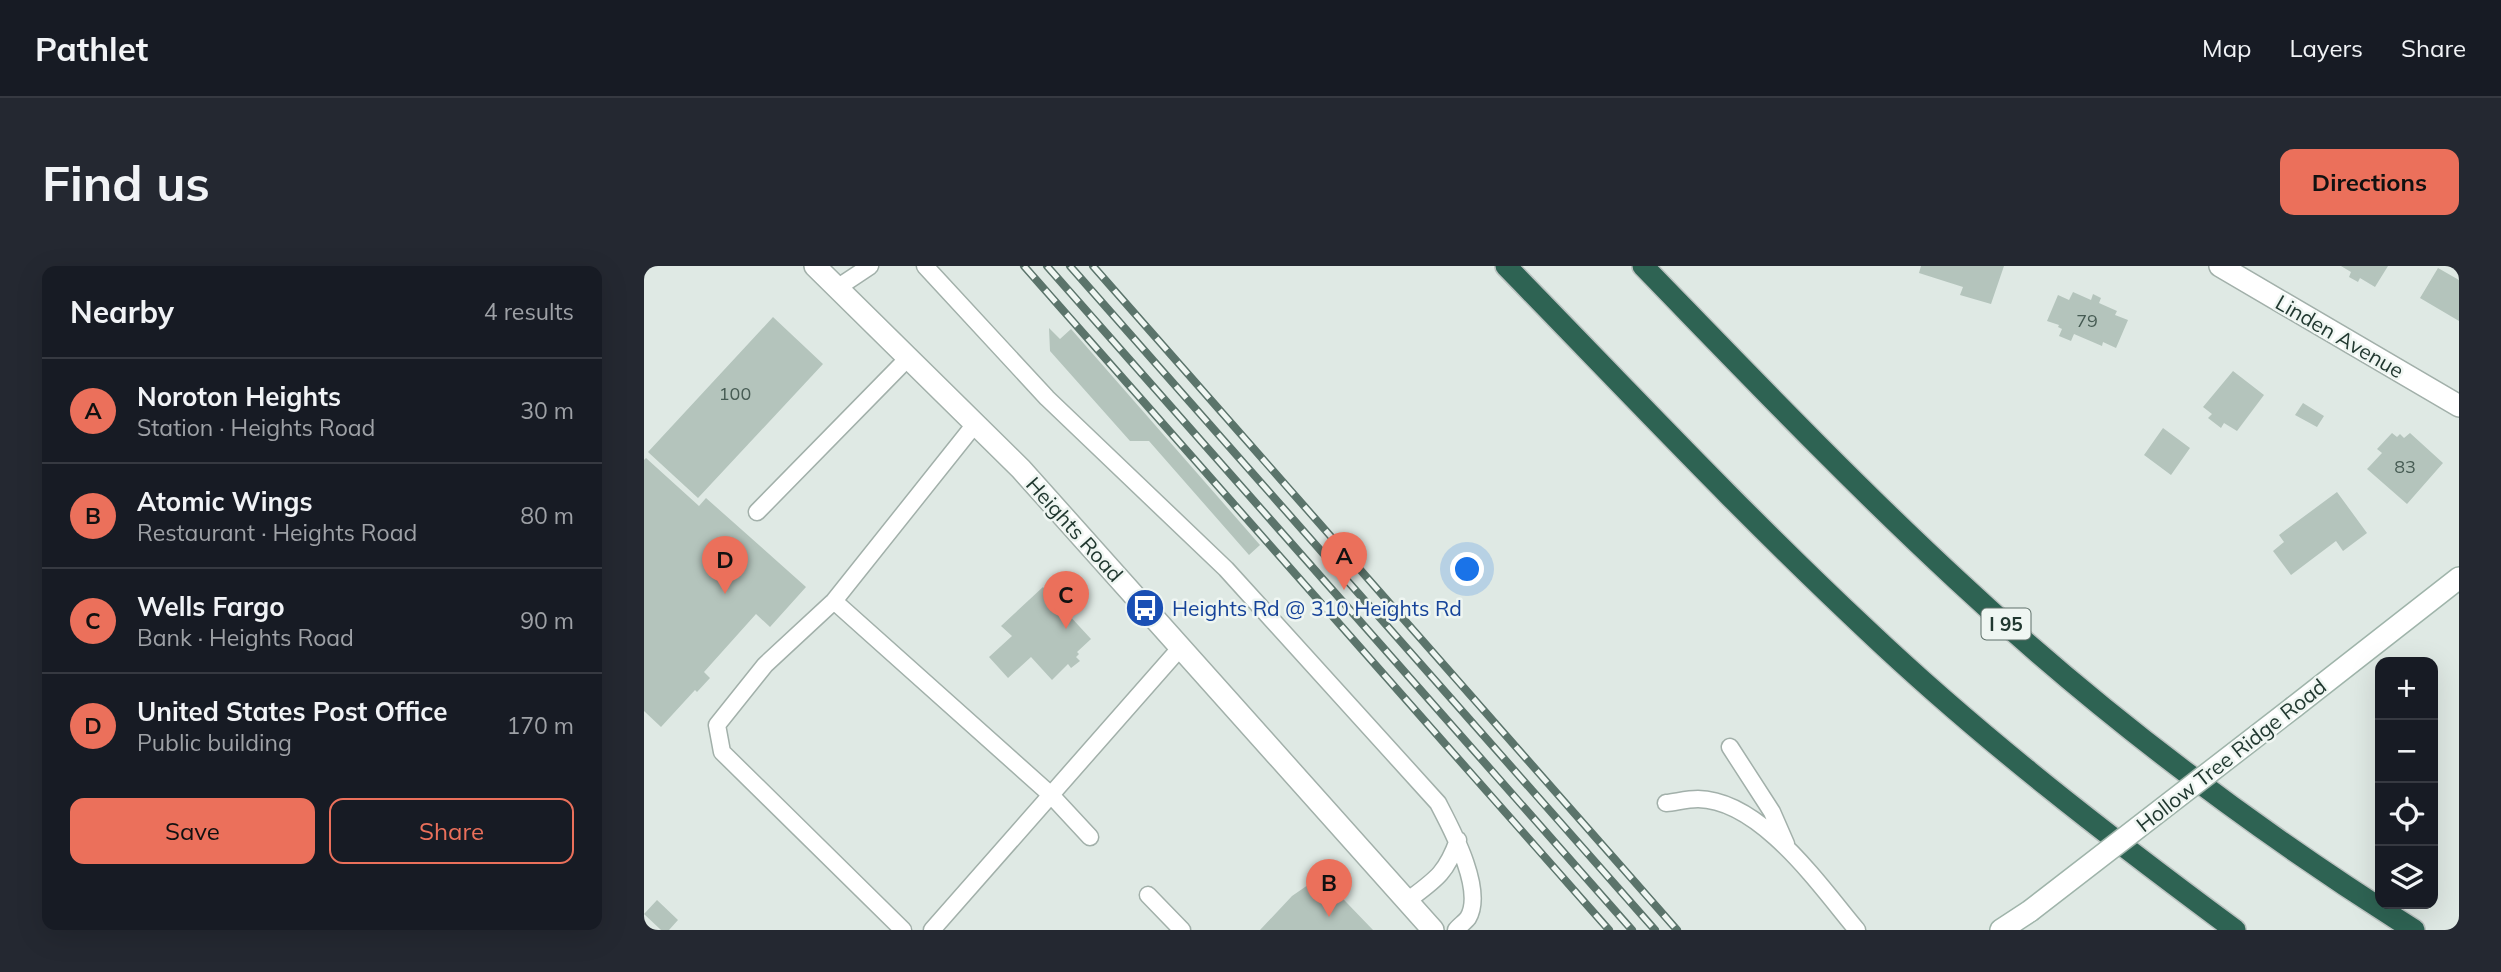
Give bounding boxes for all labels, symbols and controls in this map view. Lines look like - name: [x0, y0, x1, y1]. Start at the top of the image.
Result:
- text: Pathlet: [35, 28, 148, 69]
- text: Map: [2202, 33, 2251, 63]
- text: Layers: [2289, 33, 2363, 63]
- text: Share: [2401, 33, 2466, 63]
- button: Directions: [2280, 149, 2459, 215]
- text: Find us: [42, 152, 210, 213]
- street label: Linden Avenue: [2271, 289, 2409, 383]
- text: Nearby: [70, 293, 174, 331]
- text: 4 results: [484, 297, 574, 326]
- house number: 79: [2076, 309, 2098, 332]
- text: Noroton Heights: [137, 380, 341, 413]
- house number: 100: [719, 382, 751, 405]
- text: A: [84, 396, 102, 425]
- text: 30 m: [520, 396, 574, 425]
- text: Station · Heights Road: [137, 413, 375, 442]
- house number: 83: [2394, 455, 2416, 478]
- street label: Heights Road: [1021, 471, 1129, 587]
- text: Atomic Wings: [137, 485, 312, 518]
- text: B: [85, 501, 101, 530]
- text: 80 m: [520, 501, 574, 530]
- text: Restaurant · Heights Road: [137, 518, 417, 547]
- pin: A: [1321, 532, 1367, 590]
- pin: D: [702, 536, 748, 594]
- your location: [1450, 552, 1484, 586]
- pin: C: [1043, 571, 1089, 629]
- bus stop icon: Heights Rd @ 310 Heights Rd: [1124, 587, 1166, 629]
- text: Wells Fargo: [137, 590, 285, 623]
- place label: Heights Rd @ 310 Heights Rd: [1172, 595, 1462, 621]
- text: C: [85, 606, 101, 635]
- text: 90 m: [520, 606, 574, 635]
- road number: I 95: [1982, 608, 2030, 640]
- text: Bank · Heights Road: [137, 623, 354, 652]
- map controls: [2375, 657, 2438, 909]
- button: +: [2375, 657, 2438, 720]
- street label: Hollow Tree Ridge Road: [2131, 673, 2331, 837]
- text: United States Post Office: [137, 695, 447, 728]
- text: D: [84, 711, 102, 740]
- text: 170 m: [506, 711, 574, 740]
- button: −: [2375, 720, 2438, 783]
- text: Public building: [137, 728, 292, 757]
- button: locate: [2375, 783, 2438, 846]
- button: Save: [70, 798, 315, 864]
- button: Share: [329, 798, 574, 864]
- button: layers: [2375, 846, 2438, 909]
- pin: B: [1306, 859, 1352, 917]

